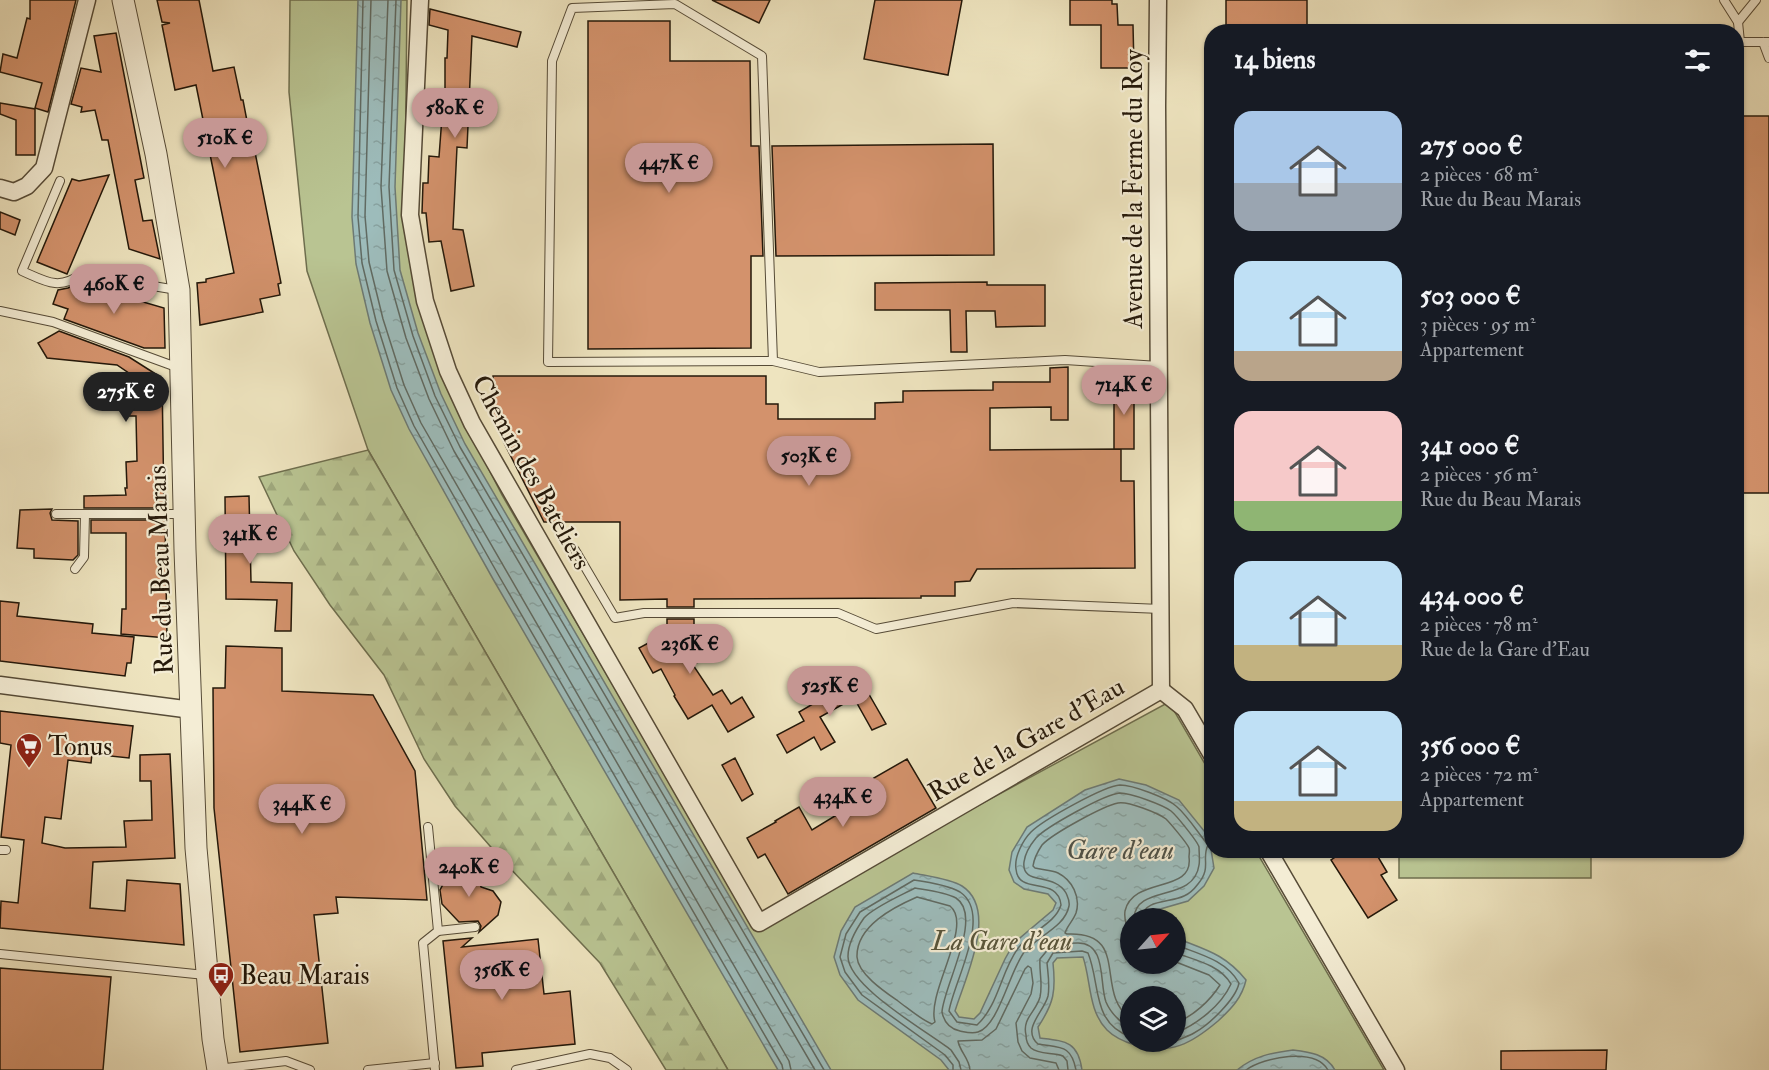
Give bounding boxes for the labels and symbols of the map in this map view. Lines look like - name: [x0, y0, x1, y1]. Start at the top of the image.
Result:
- street label: Avenue de la Ferme du Roy: [1118, 49, 1150, 330]
- pin: 580K €: [406, 88, 504, 139]
- pin: 510K €: [176, 118, 274, 169]
- pin: 447K €: [620, 143, 718, 194]
- pin: 460K €: [65, 264, 163, 315]
- pin: 714K €: [1075, 365, 1173, 416]
- street label: Chemin des Bateliers: [464, 370, 598, 575]
- pin: 275K €: [77, 372, 175, 423]
- pin: 503K €: [760, 436, 858, 487]
- street label: Rue du Beau Marais: [141, 465, 181, 675]
- pin: 341K €: [201, 514, 299, 565]
- pin: 236K €: [641, 624, 739, 675]
- pin: 525K €: [781, 666, 879, 717]
- street label: Rue de la Gare d'Eau: [923, 671, 1130, 809]
- supermarket icon: Tonus: [14, 731, 44, 769]
- place label: Tonus: [48, 731, 112, 763]
- pin: 434K €: [794, 777, 892, 828]
- pin: 344K €: [253, 784, 351, 835]
- water label: Gare d'eau: [1066, 834, 1174, 867]
- pin: 240K €: [420, 847, 518, 898]
- north arrow: [1120, 908, 1186, 974]
- park label: La Gare d'eau: [931, 926, 1072, 958]
- pin: 356K €: [453, 950, 551, 1001]
- bus stop icon: Beau Marais: [206, 960, 236, 998]
- place label: Beau Marais: [240, 960, 370, 992]

